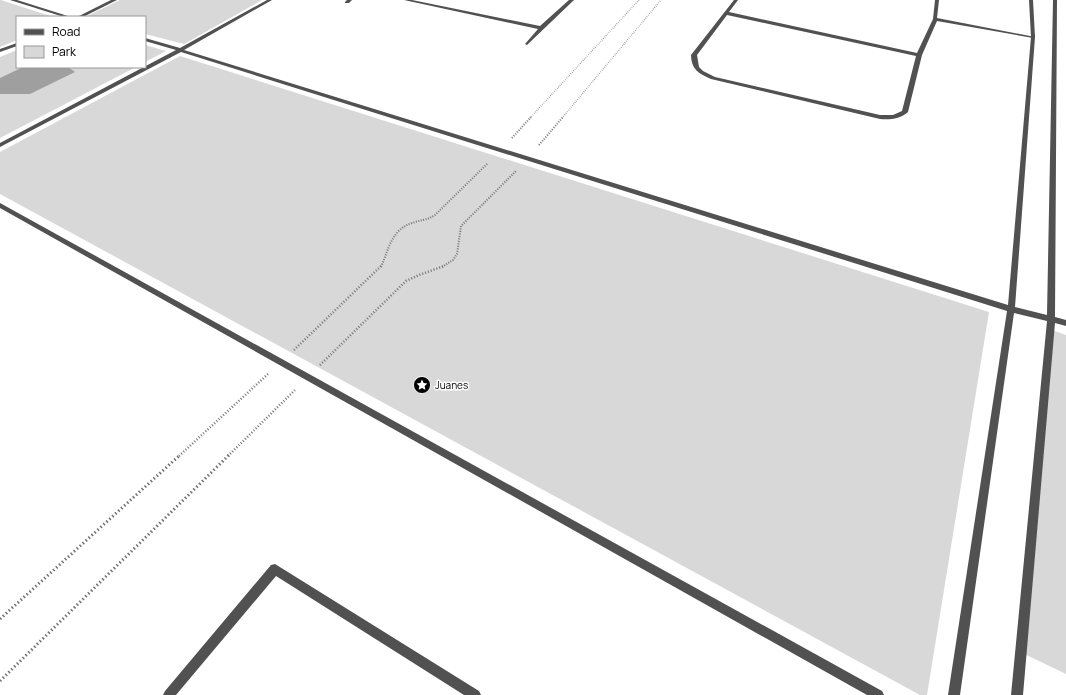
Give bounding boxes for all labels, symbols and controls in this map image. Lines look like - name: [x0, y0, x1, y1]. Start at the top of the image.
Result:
- legend: [16, 16, 146, 68]
- text: Road: [52, 23, 80, 40]
- text: Park: [52, 43, 77, 60]
- place icon: Juanes: [412, 375, 432, 395]
- place label: Juanes: [435, 378, 468, 392]

